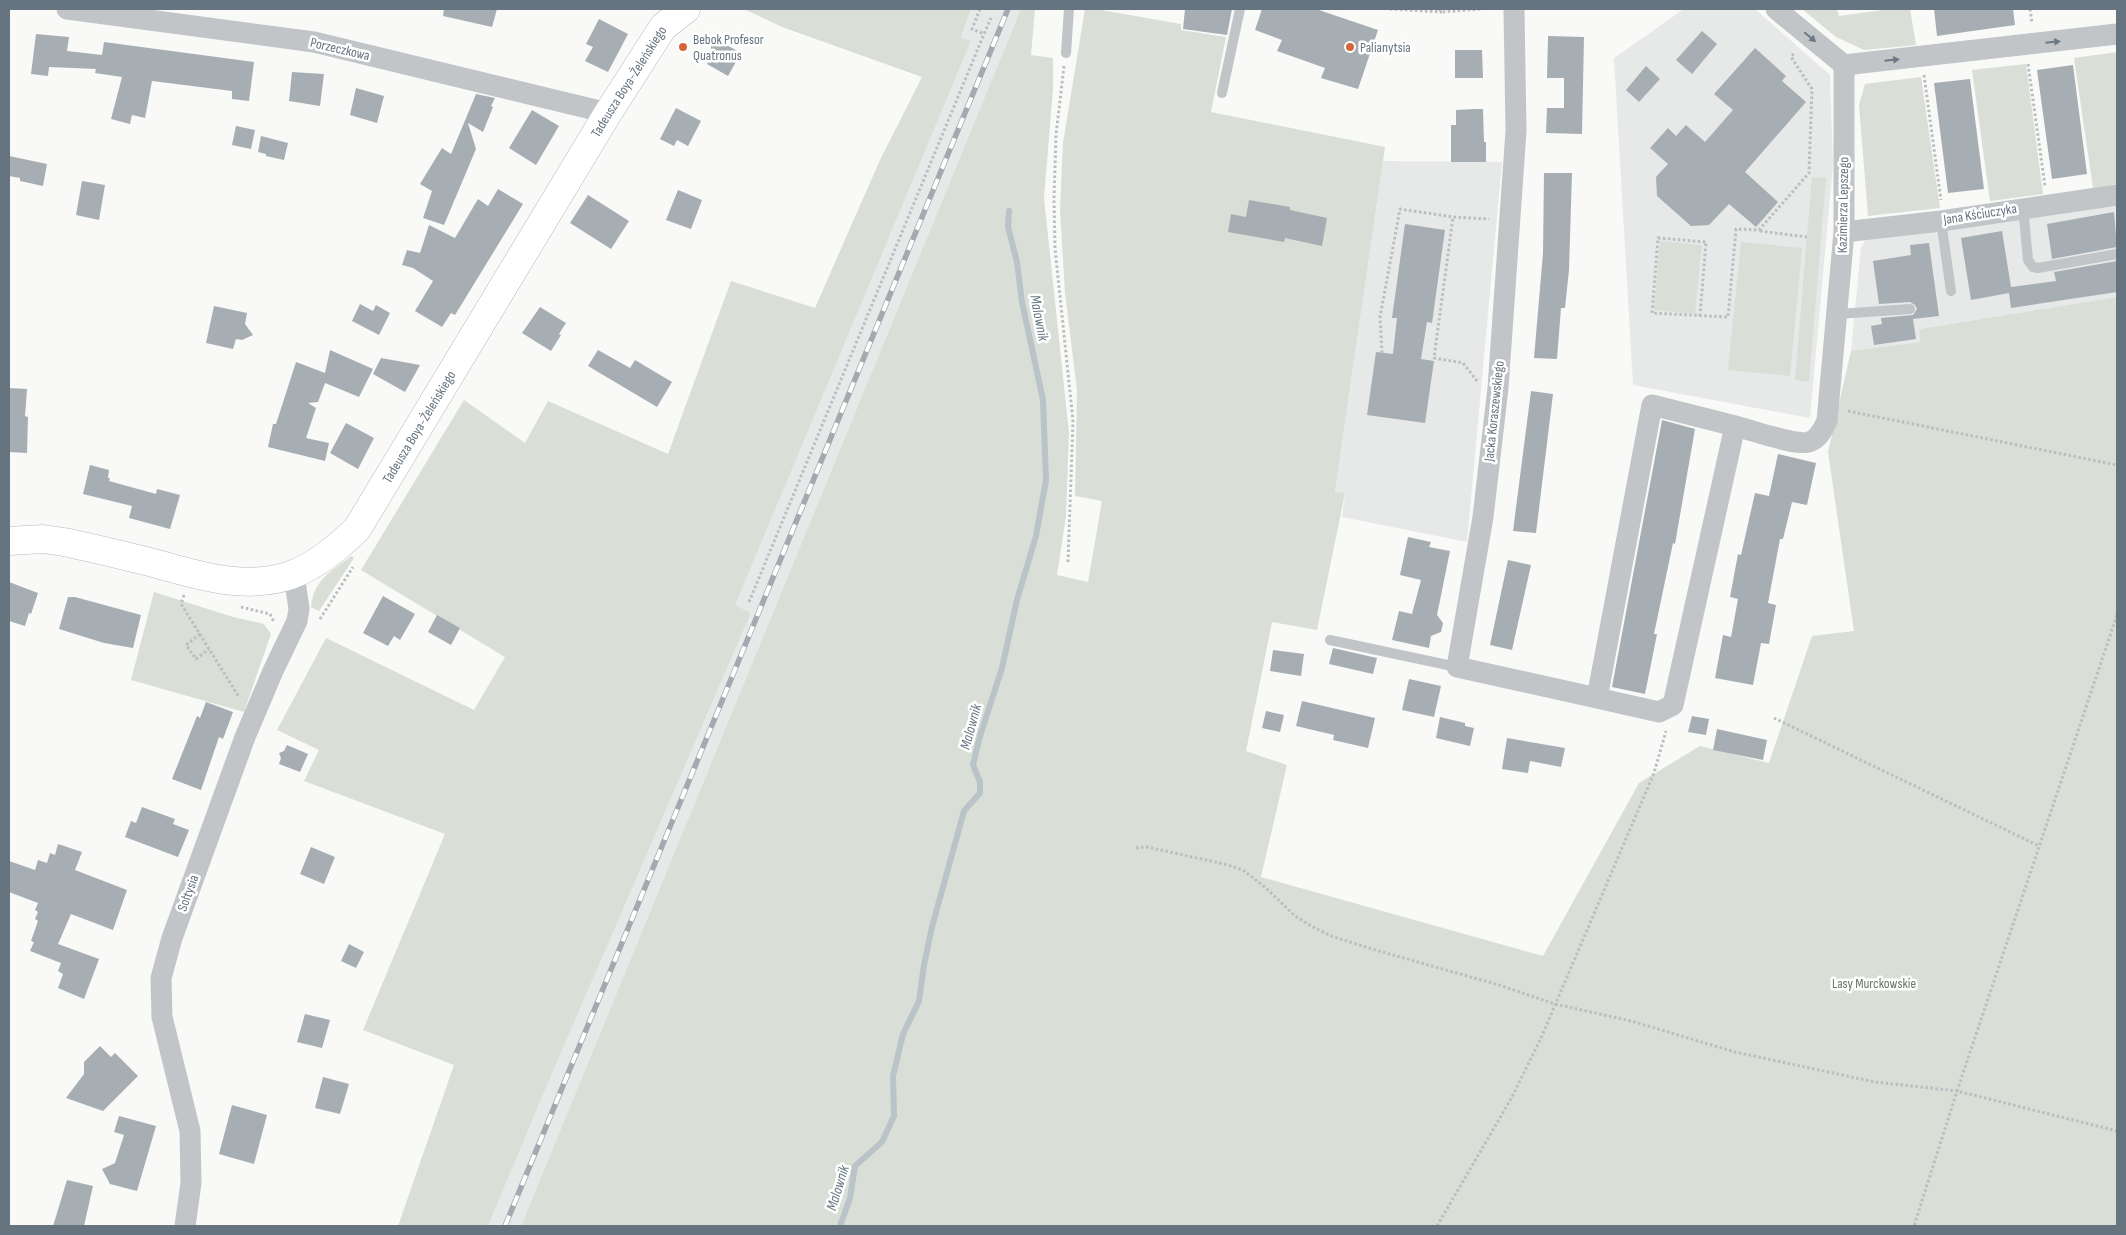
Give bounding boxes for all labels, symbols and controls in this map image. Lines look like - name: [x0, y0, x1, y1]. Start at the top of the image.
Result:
- street label: Tadeusza Boya-Żeleńskiego: [587, 23, 670, 140]
- place label: Bebok Profesor Quatronus: [693, 31, 764, 64]
- one-way arrow: [1803, 31, 1815, 43]
- street label: Porzeczkowa: [309, 34, 371, 64]
- one-way arrow: [2046, 38, 2062, 46]
- place label: Palianytsia: [1360, 39, 1411, 56]
- marker: Bebok Profesor Quatronus: [677, 41, 689, 53]
- marker: Palianytsia: [1344, 41, 1356, 53]
- one-way arrow: [1884, 56, 1900, 64]
- street label: Kazimierza Lepszego: [1834, 157, 1852, 253]
- street label: Jana Kściuczyka: [1941, 200, 2018, 228]
- water label: Malownik: [1025, 293, 1053, 343]
- street label: Jacka Koraszewskiego: [1480, 360, 1508, 463]
- street label: Tadeusza Boya-Żeleńskiego: [378, 367, 459, 486]
- water label: Malownik: [956, 702, 986, 752]
- street label: Sołtysia: [174, 872, 202, 914]
- park label: Lasy Murckowskie: [1832, 975, 1916, 992]
- water label: Malownik: [822, 1163, 854, 1213]

